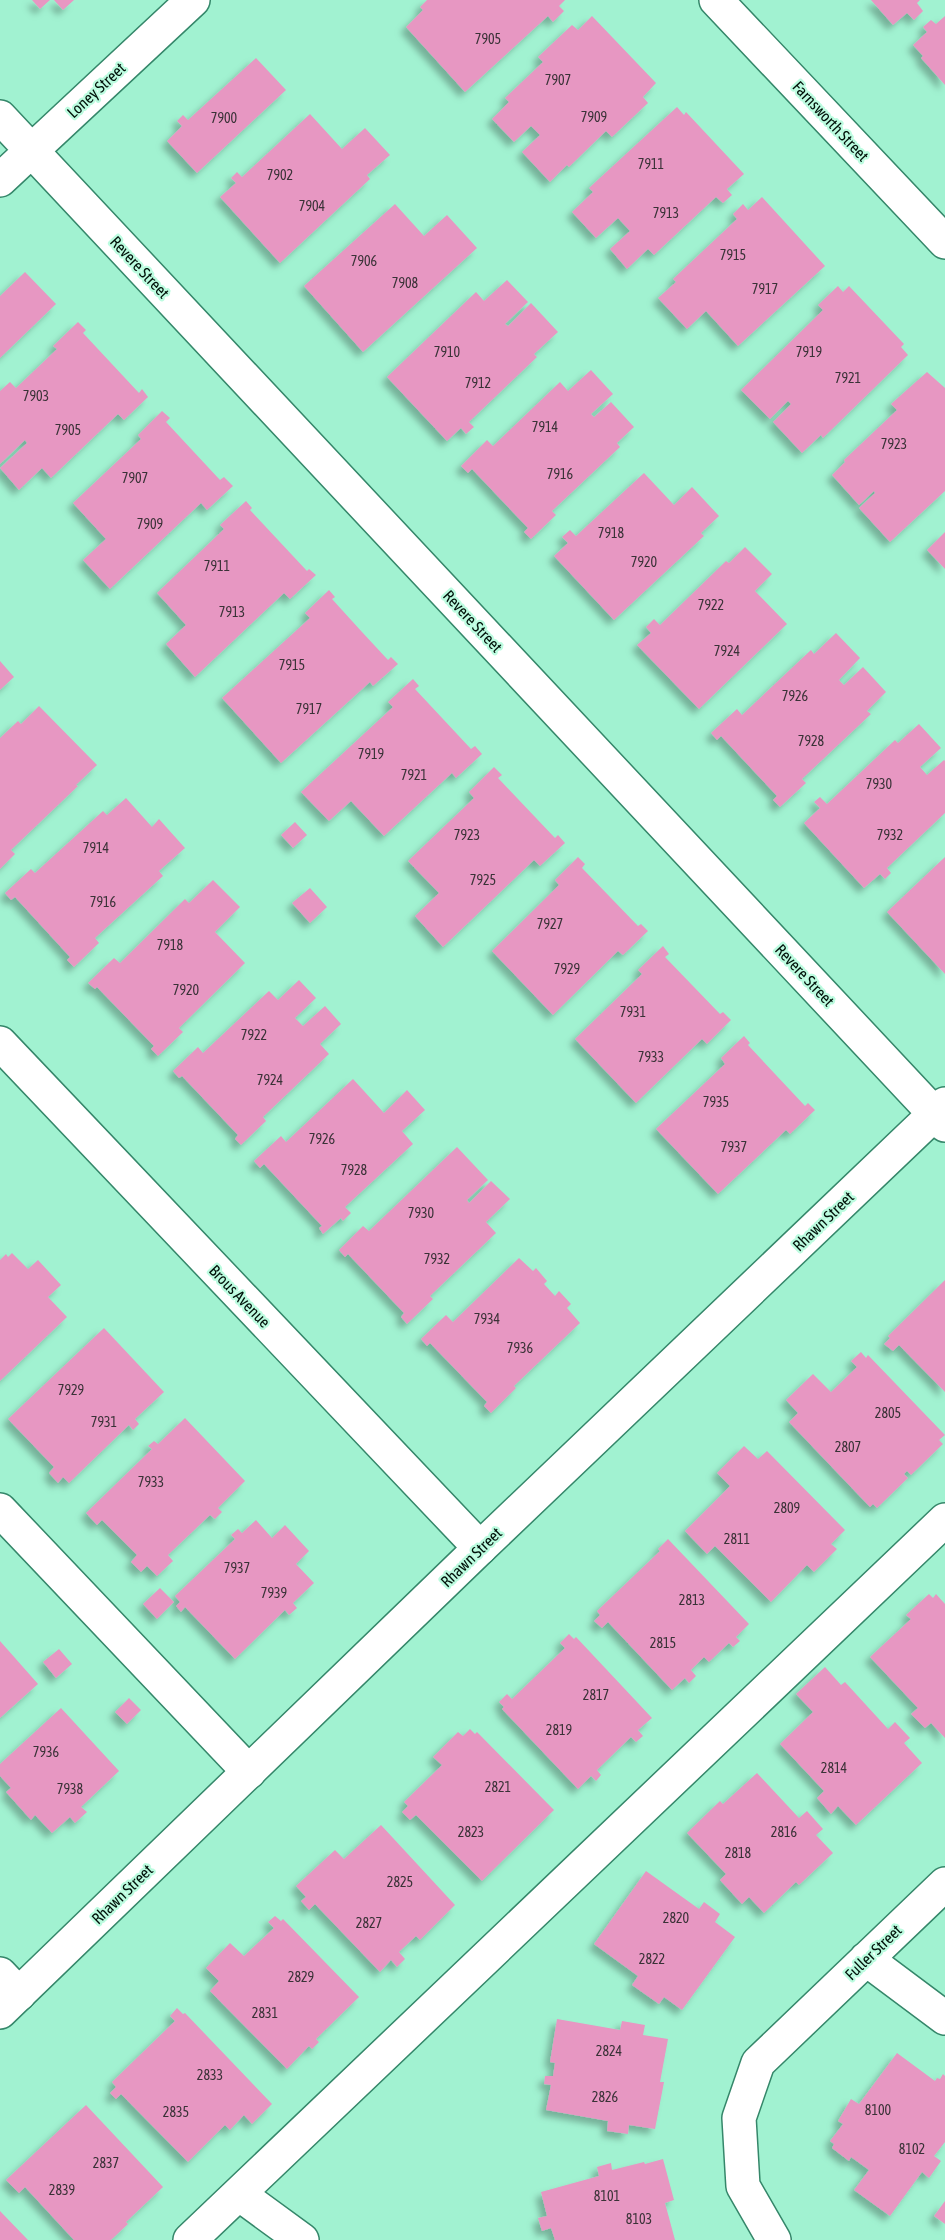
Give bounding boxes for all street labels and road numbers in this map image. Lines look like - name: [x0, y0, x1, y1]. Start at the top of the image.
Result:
- street label: Loney Street: [63, 58, 130, 122]
- street label: Farnsworth Street: [789, 77, 873, 165]
- street label: Revere Street: [107, 232, 173, 302]
- street label: Revere Street: [440, 586, 506, 656]
- street label: Revere Street: [772, 940, 838, 1010]
- street label: Rhawn Street: [789, 1187, 858, 1255]
- street label: Brous Avenue: [206, 1261, 274, 1331]
- street label: Rhawn Street: [437, 1523, 506, 1591]
- street label: Rhawn Street: [88, 1860, 157, 1928]
- street label: Fuller Street: [841, 1920, 905, 1983]

